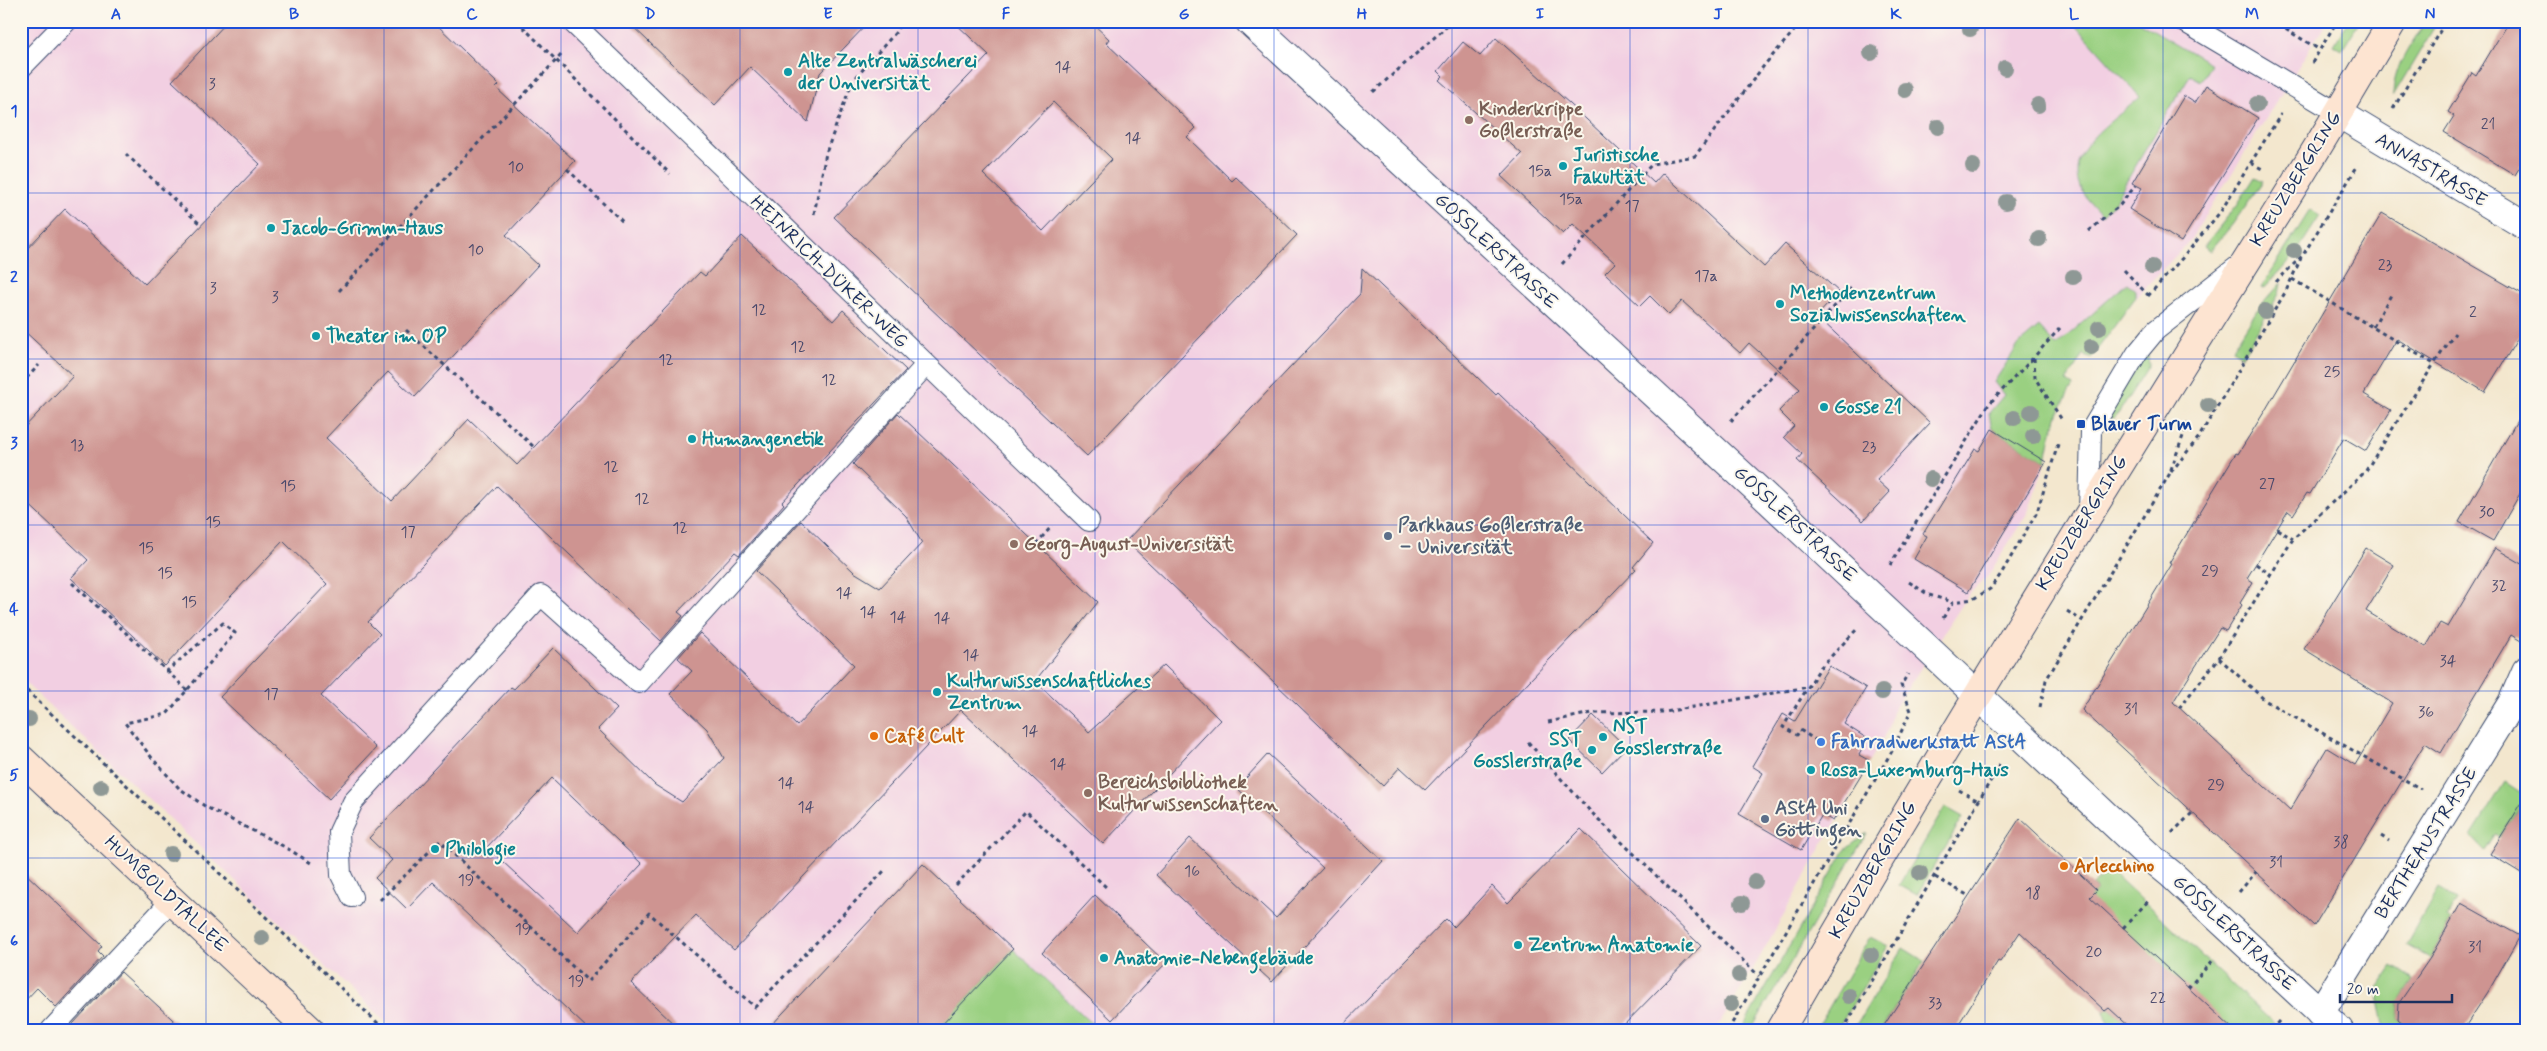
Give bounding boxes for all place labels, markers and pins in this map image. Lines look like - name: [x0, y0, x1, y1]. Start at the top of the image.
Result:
- place label: Alte Zentralwäscherei der Universität: [798, 49, 977, 96]
- marker: Alte Zentralwäscherei der Universität: [782, 66, 794, 78]
- place label: Kinderkrippe Goßlerstraße: [1479, 97, 1584, 144]
- marker: Kinderkrippe Goßlerstraße: [1463, 114, 1475, 126]
- place label: Juristische Fakultät: [1573, 143, 1660, 190]
- marker: Juristische Fakultät: [1557, 160, 1569, 172]
- place label: Jacob-Grimm-Haus: [281, 216, 444, 241]
- marker: Jacob-Grimm-Haus: [265, 222, 277, 234]
- place label: Methodenzentrum Sozialwissenschaften: [1790, 281, 1966, 328]
- marker: Methodenzentrum Sozialwissenschaften: [1774, 298, 1786, 310]
- place label: Theater im OP: [326, 324, 447, 349]
- marker: Theater im OP: [310, 330, 322, 342]
- place label: Gosse 21: [1834, 395, 1902, 420]
- marker: Gosse 21: [1818, 401, 1830, 413]
- place label: Blauer Turm: [2091, 412, 2192, 437]
- marker: Blauer Turm: [2075, 418, 2087, 430]
- place label: Humangenetik: [702, 427, 824, 453]
- marker: Humangenetik: [686, 433, 698, 445]
- place label: Parkhaus Goßlerstraße – Universität: [1398, 513, 1584, 560]
- marker: Parkhaus Goßlerstraße – Universität: [1382, 530, 1394, 542]
- place label: Georg-August-Universität: [1024, 532, 1234, 560]
- marker: Georg-August-Universität: [1008, 538, 1020, 550]
- place label: Kulturwissenschaftliches Zentrum: [947, 669, 1152, 716]
- marker: Kulturwissenschaftliches Zentrum: [931, 686, 943, 698]
- place label: NST Gosslerstraße: [1613, 714, 1723, 761]
- place label: Café Cult: [884, 724, 965, 749]
- place label: SST Gosslerstraße: [1473, 727, 1583, 774]
- marker: Café Cult: [868, 730, 880, 742]
- place label: Fahrradwerkstatt AStA: [1831, 730, 2026, 755]
- marker: NST Gosslerstraße: [1597, 731, 1609, 743]
- marker: Fahrradwerkstatt AStA: [1815, 736, 1827, 748]
- marker: SST Gosslerstraße: [1586, 744, 1598, 756]
- place label: Rosa-Luxemburg-Haus: [1821, 758, 2009, 786]
- marker: Rosa-Luxemburg-Haus: [1805, 764, 1817, 776]
- place label: Bereichsbibliothek Kulturwissenschaften: [1098, 770, 1278, 817]
- marker: Bereichsbibliothek Kulturwissenschaften: [1082, 787, 1094, 799]
- place label: AStA Uni Göttingen: [1775, 796, 1861, 846]
- marker: AStA Uni Göttingen: [1759, 813, 1771, 825]
- place label: Philologie: [445, 837, 516, 865]
- marker: Philologie: [429, 843, 441, 855]
- place label: Arlecchino: [2074, 854, 2155, 879]
- marker: Arlecchino: [2058, 860, 2070, 872]
- place label: Zentrum Anatomie: [1528, 933, 1695, 958]
- marker: Zentrum Anatomie: [1512, 939, 1524, 951]
- place label: Anatomie-Nebengebäude: [1114, 946, 1314, 974]
- marker: Anatomie-Nebengebäude: [1098, 952, 1110, 964]

